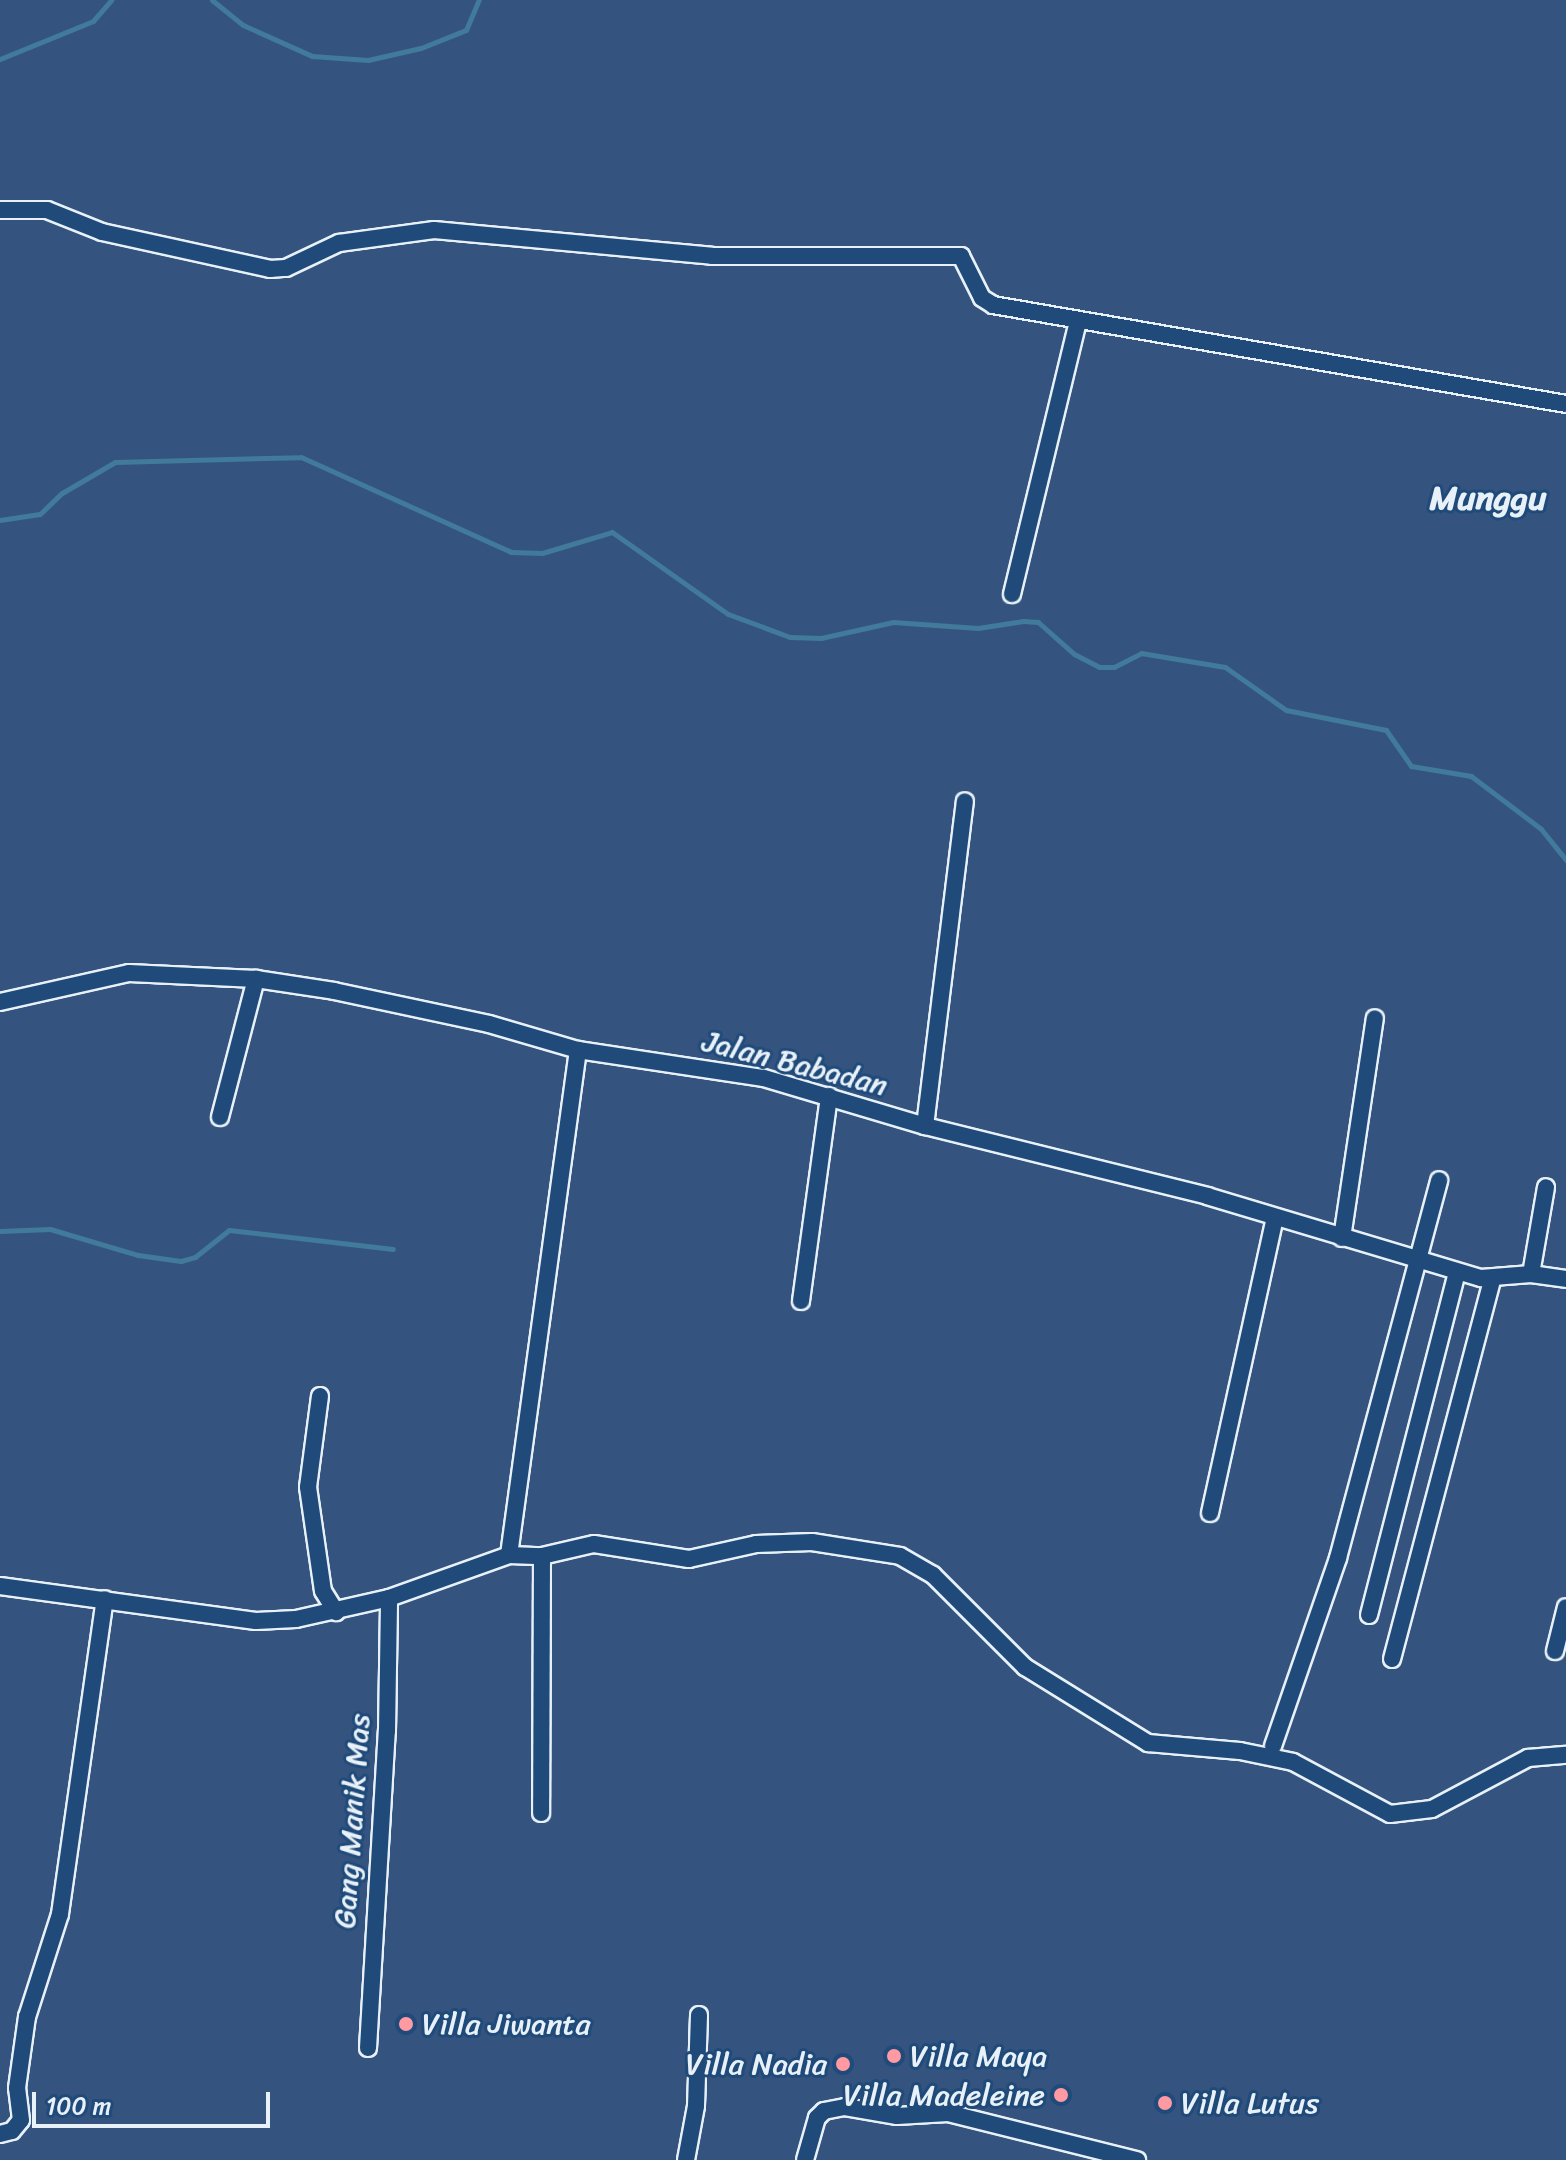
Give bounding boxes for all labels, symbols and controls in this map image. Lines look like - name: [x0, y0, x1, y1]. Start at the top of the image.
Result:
- district label: Munggu: [1430, 479, 1546, 519]
- street label: Jalan Babadan: [699, 1023, 891, 1103]
- street label: Gang Manik Mas: [327, 1713, 377, 1929]
- place label: Villa Jiwanta: [422, 2006, 590, 2042]
- marker: Villa Jiwanta: [397, 2015, 415, 2033]
- place label: Villa Maya: [910, 2038, 1046, 2074]
- place label: Villa Nadia: [686, 2046, 827, 2082]
- marker: Villa Maya: [885, 2047, 903, 2065]
- marker: Villa Nadia: [834, 2055, 852, 2073]
- scale bar: [36, 2076, 274, 2126]
- place label: Villa Madeleine: [845, 2077, 1045, 2113]
- text: 100 m: [46, 2085, 111, 2127]
- place label: Villa Lutus: [1181, 2085, 1320, 2121]
- marker: Villa Madeleine: [1052, 2086, 1070, 2104]
- marker: Villa Lutus: [1156, 2094, 1174, 2112]

